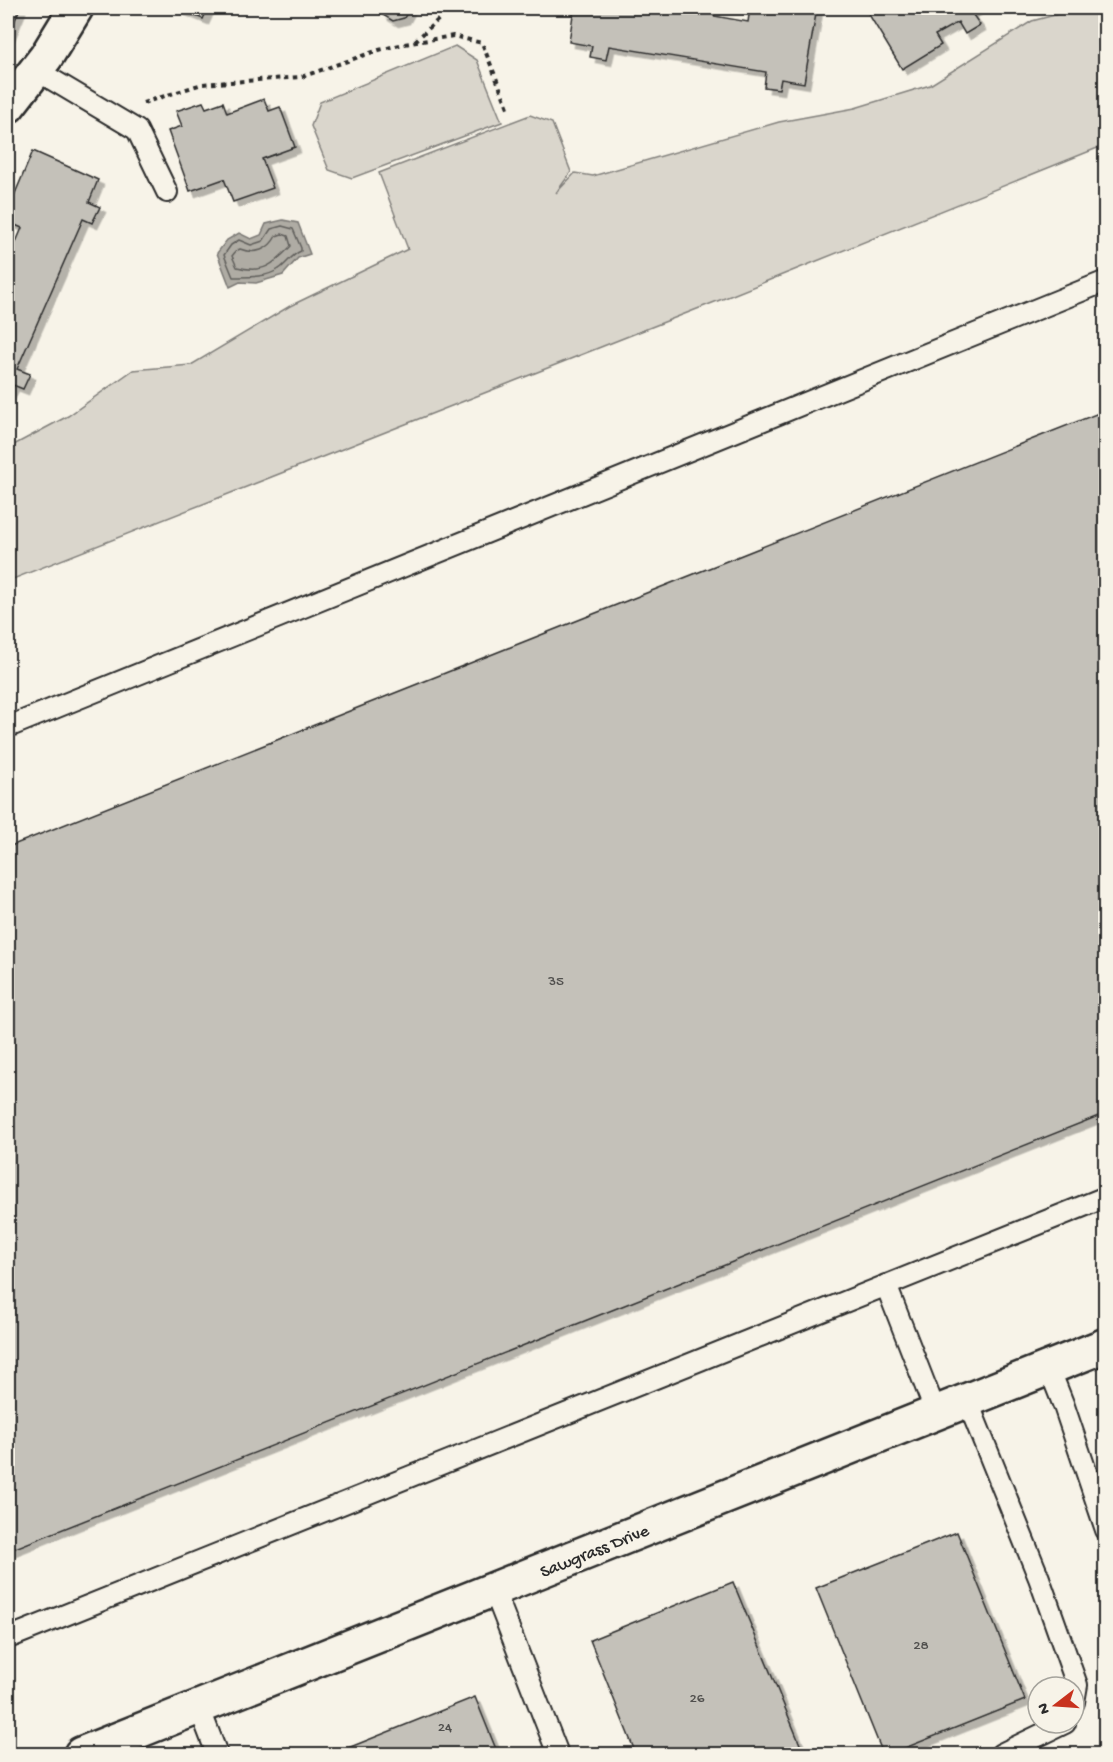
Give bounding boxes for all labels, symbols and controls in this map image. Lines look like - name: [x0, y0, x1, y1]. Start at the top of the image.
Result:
- house number: 35: [547, 973, 564, 991]
- street label: Sawgrass Drive: [537, 1521, 653, 1584]
- house number: 28: [913, 1637, 929, 1655]
- north arrow: [1026, 1675, 1086, 1735]
- house number: 26: [690, 1690, 705, 1708]
- text: N: [1034, 1700, 1056, 1716]
- house number: 24: [438, 1719, 452, 1737]

